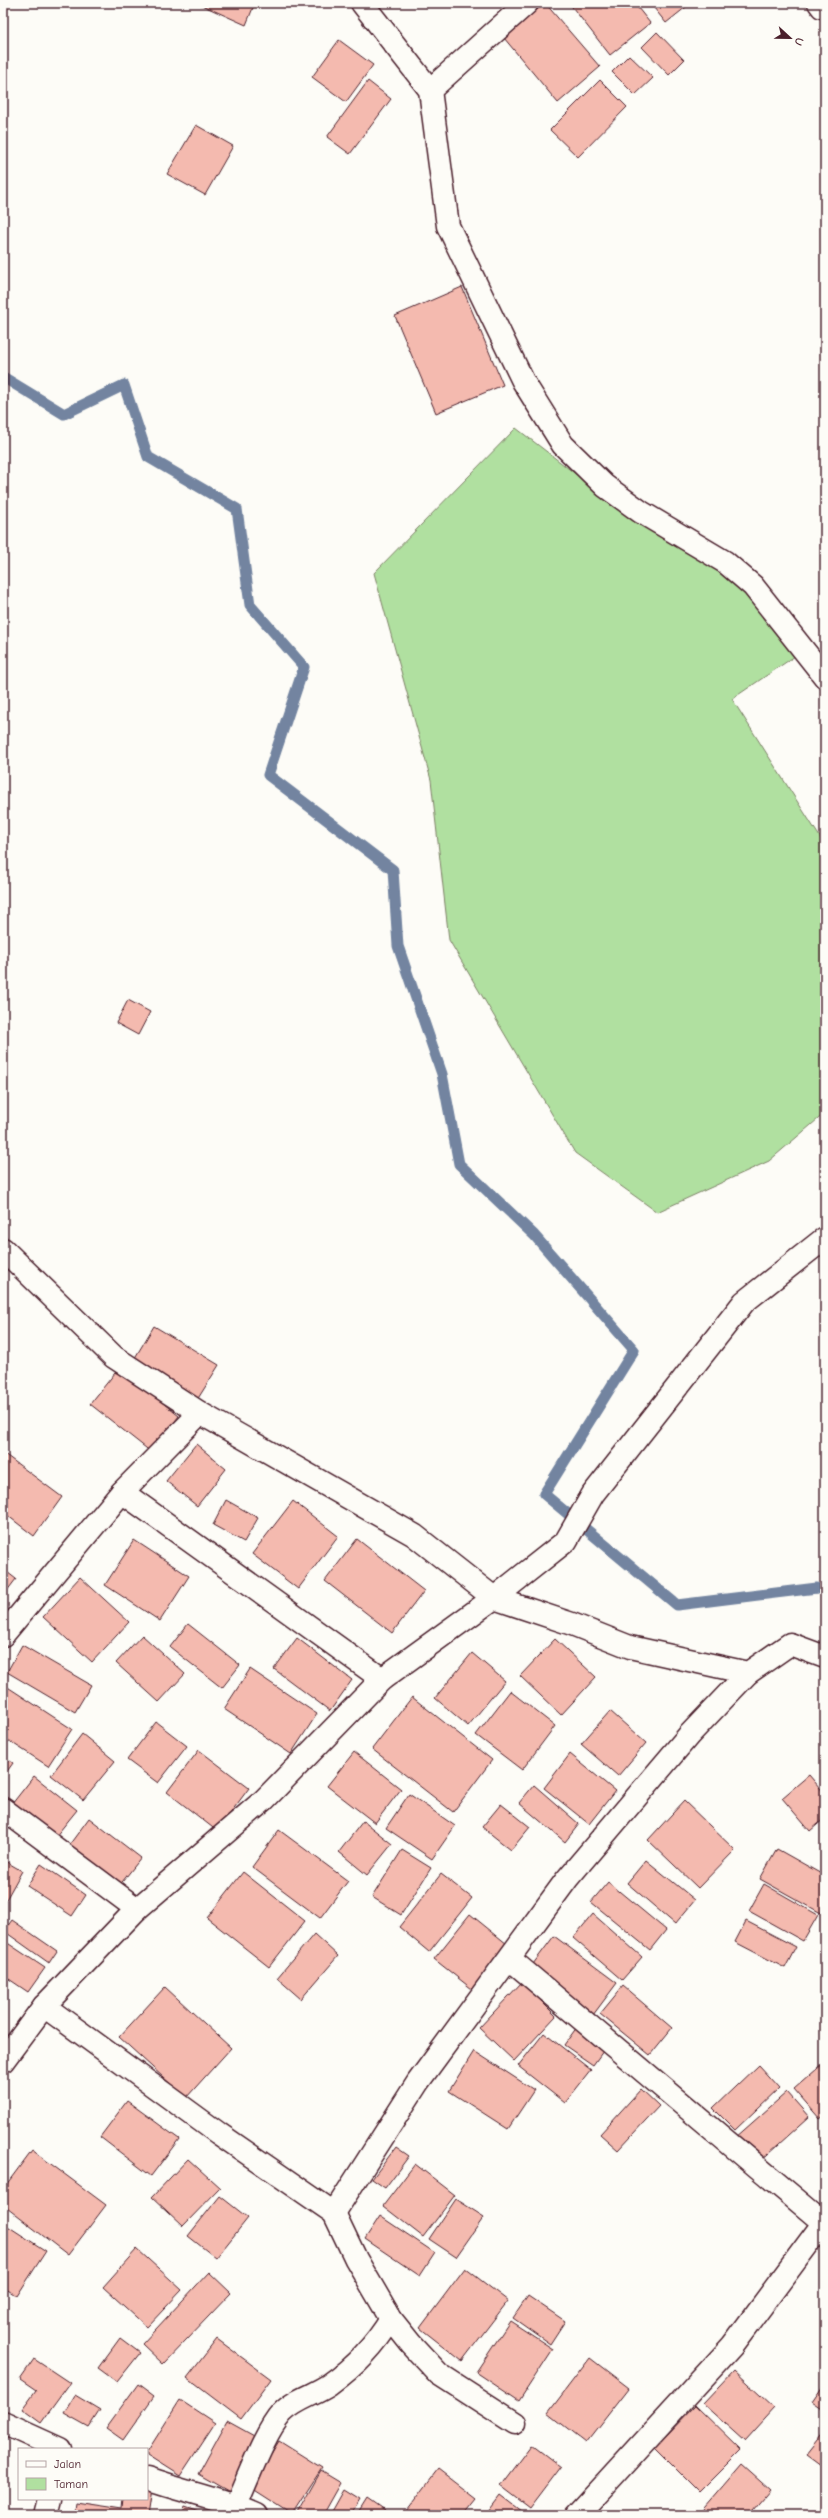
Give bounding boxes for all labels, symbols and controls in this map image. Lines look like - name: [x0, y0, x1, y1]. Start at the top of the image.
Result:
- north arrow: [770, 18, 810, 58]
- text: U: [791, 36, 806, 47]
- legend: [18, 2448, 148, 2500]
- text: Jalan: [54, 2457, 81, 2471]
- text: Taman: [54, 2477, 88, 2491]

